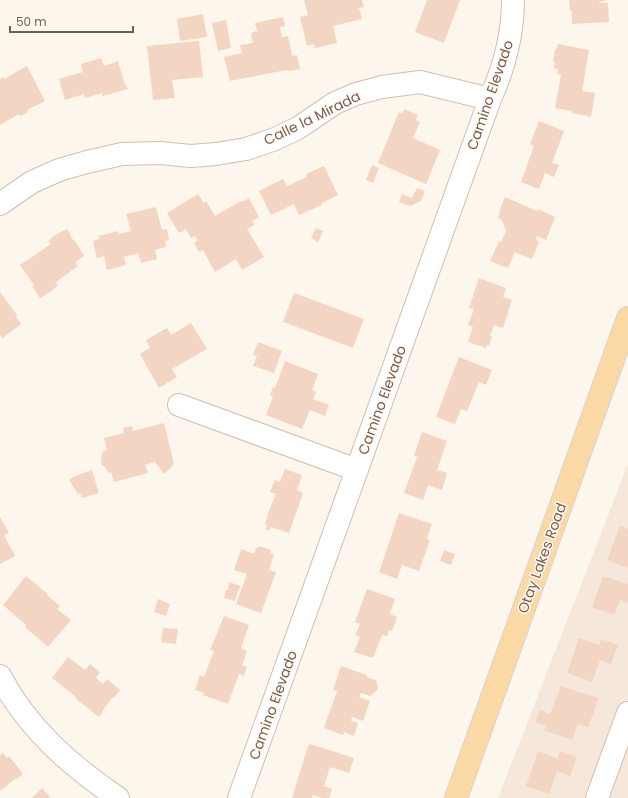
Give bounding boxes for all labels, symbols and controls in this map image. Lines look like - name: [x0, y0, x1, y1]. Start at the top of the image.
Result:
- scale bar: [10, 8, 133, 34]
- text: 50 m: [16, 13, 47, 30]
- street label: Camino Elevado: [462, 37, 518, 153]
- street label: Calle la Mirada: [260, 86, 364, 150]
- street label: Camino Elevado: [353, 343, 411, 457]
- street label: Otay Lakes Road: [513, 500, 571, 616]
- street label: Camino Elevado: [244, 648, 302, 762]

